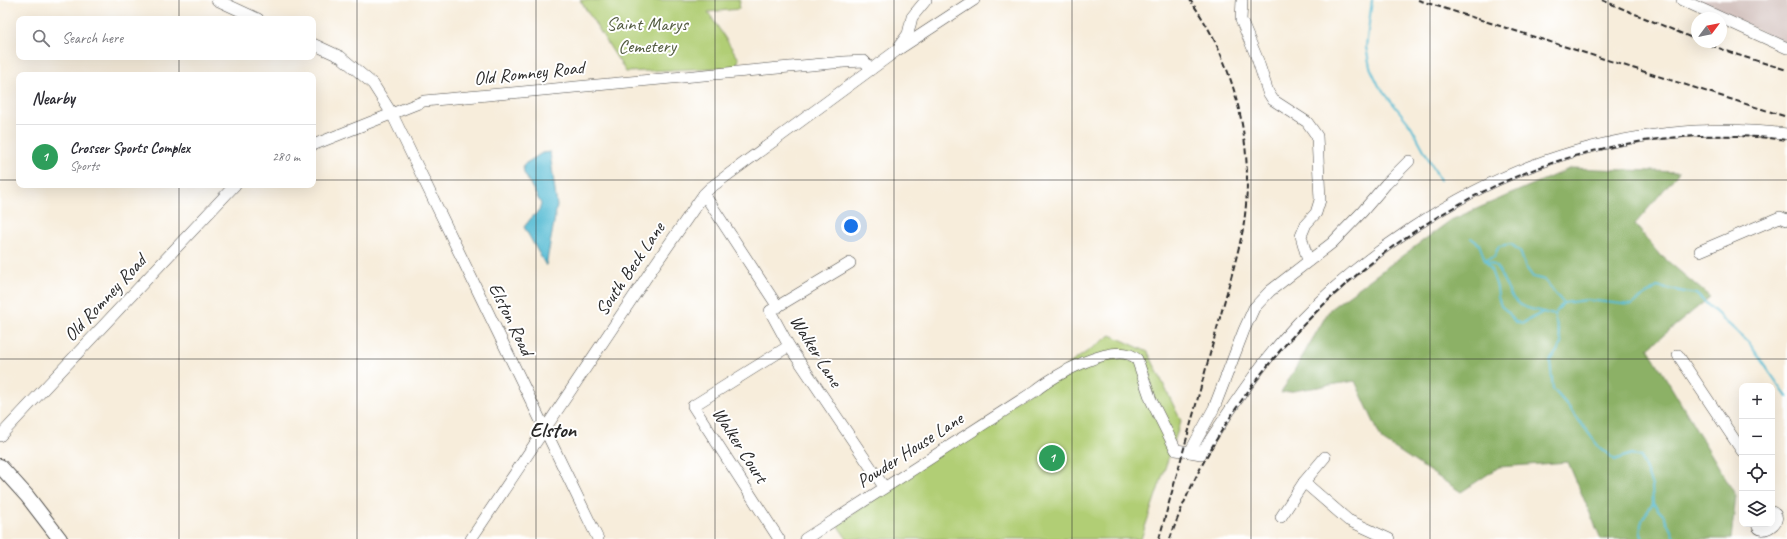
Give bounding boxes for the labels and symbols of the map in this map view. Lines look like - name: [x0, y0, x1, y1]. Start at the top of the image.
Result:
- park label: Saint Marys Cemetery: [606, 12, 689, 58]
- north arrow: [1691, 12, 1727, 48]
- street label: Old Romney Road: [473, 55, 588, 91]
- street label: South Beck Lane: [590, 216, 671, 320]
- your location: [841, 216, 861, 236]
- street label: Old Romney Road: [58, 247, 153, 347]
- street label: Elston Road: [483, 279, 540, 362]
- street label: Walker Lane: [785, 311, 848, 393]
- street label: Walker Court: [707, 403, 774, 489]
- street label: Powder House Lane: [852, 406, 969, 493]
- district label: Elston: [530, 417, 578, 443]
- pin: 1: [1039, 443, 1065, 473]

